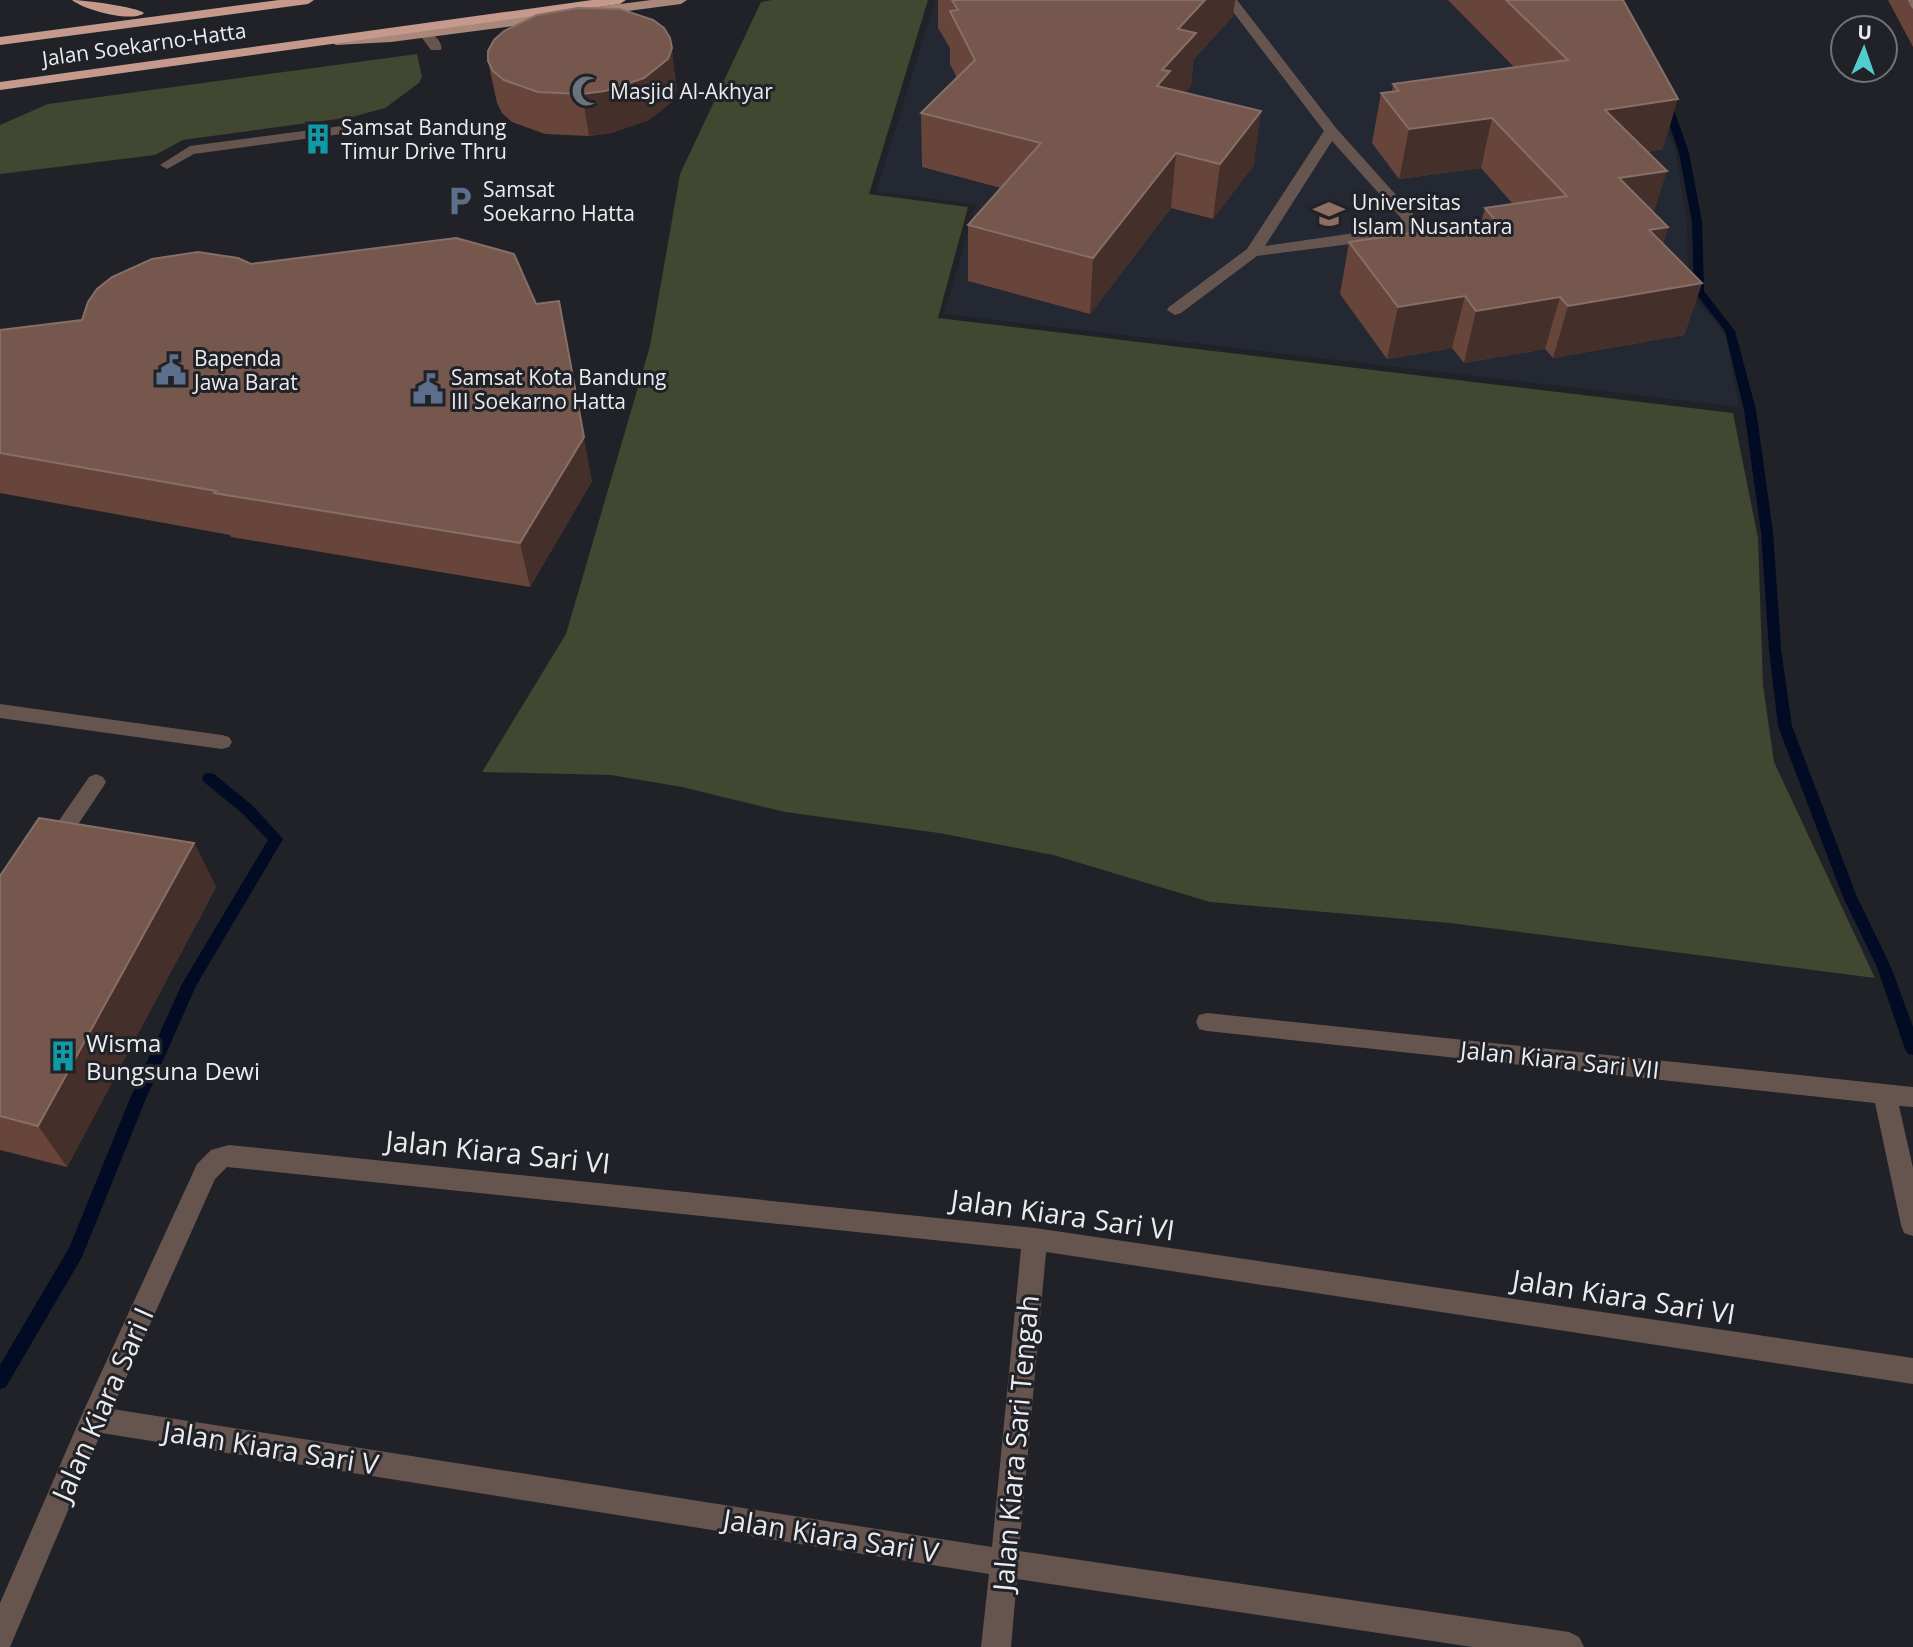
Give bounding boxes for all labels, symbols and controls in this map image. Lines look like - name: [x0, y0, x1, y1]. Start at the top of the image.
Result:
- north arrow: [1829, 14, 1899, 84]
- street label: Jalan Soekarno-Hatta: [38, 16, 248, 72]
- text: U: [1857, 19, 1872, 45]
- mosque icon: Masjid Al-Akhyar: [570, 74, 604, 108]
- place label: Masjid Al-Akhyar: [610, 77, 773, 105]
- place label: Samsat Bandung Timur Drive Thru: [341, 113, 507, 165]
- building icon: Samsat Bandung Timur Drive Thru: [301, 122, 335, 156]
- place label: Samsat Soekarno Hatta: [483, 175, 635, 227]
- parking icon: Samsat Soekarno Hatta: [443, 184, 477, 218]
- place label: Universitas Islam Nusantara: [1352, 188, 1512, 240]
- school or university icon: Universitas Islam Nusantara: [1312, 197, 1346, 231]
- place label: Bapenda Jawa Barat: [192, 344, 298, 396]
- public building icon: Bapenda Jawa Barat: [154, 353, 188, 387]
- place label: Samsat Kota Bandung III Soekarno Hatta: [451, 363, 666, 415]
- public building icon: Samsat Kota Bandung III Soekarno Hatta: [411, 372, 445, 406]
- place label: Wisma Bungsuna Dewi: [86, 1026, 260, 1087]
- street label: Jalan Kiara Sari VII: [1457, 1032, 1661, 1086]
- building icon: Wisma Bungsuna Dewi: [46, 1039, 80, 1073]
- street label: Jalan Kiara Sari VI: [381, 1120, 612, 1182]
- street label: Jalan Kiara Sari VI: [946, 1179, 1177, 1249]
- street label: Jalan Kiara Sari VI: [1507, 1259, 1738, 1332]
- street label: Jalan Kiara Sari Tengah: [983, 1293, 1047, 1596]
- street label: Jalan Kiara Sari I: [41, 1301, 162, 1510]
- street label: Jalan Kiara Sari V: [158, 1411, 382, 1483]
- street label: Jalan Kiara Sari V: [718, 1499, 942, 1571]

